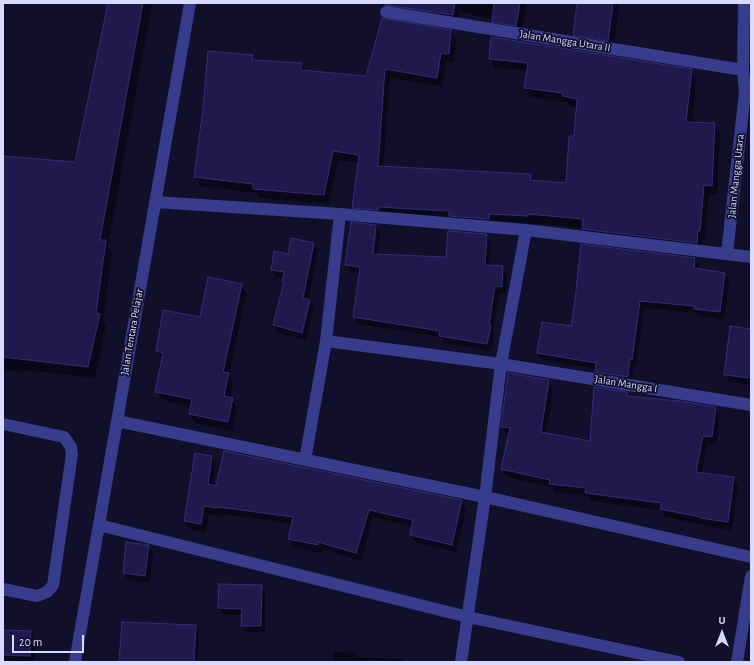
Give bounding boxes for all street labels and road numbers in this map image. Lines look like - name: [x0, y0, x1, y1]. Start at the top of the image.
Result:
- street label: Jalan Mangga Utara II: [519, 27, 611, 55]
- street label: Jalan Mangga Utara: [725, 134, 747, 218]
- street label: Jalan Tentara Pelajar: [118, 288, 146, 376]
- street label: Jalan Mangga I: [594, 373, 658, 395]

